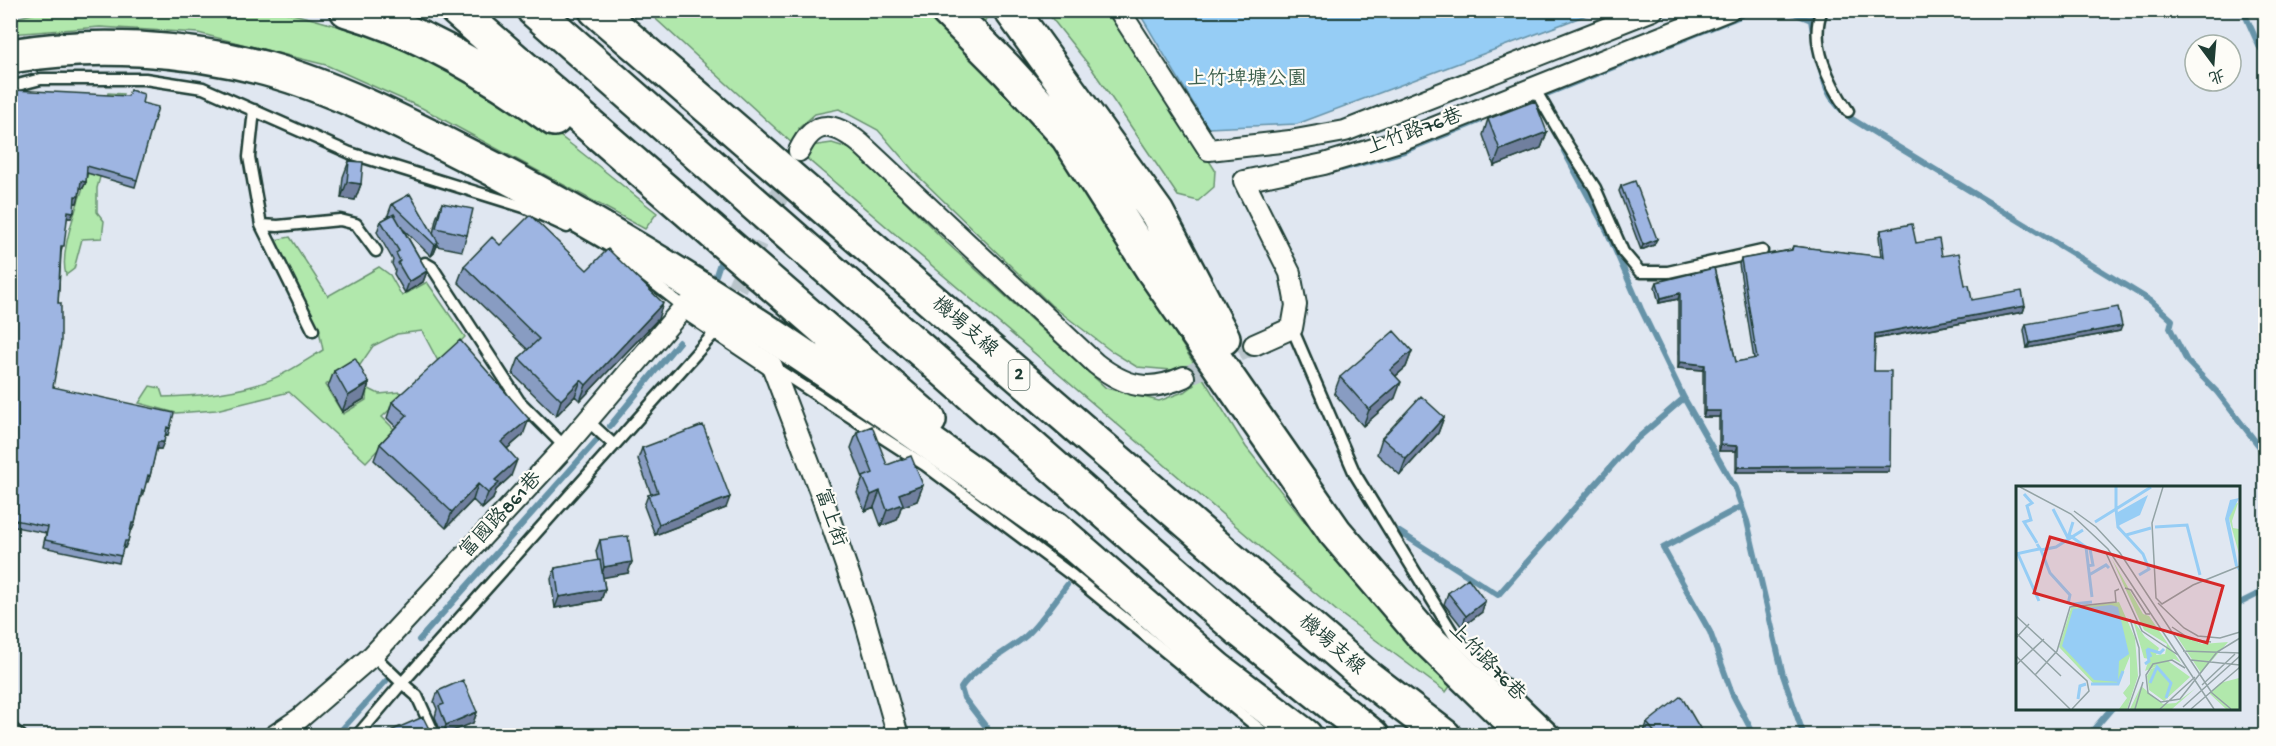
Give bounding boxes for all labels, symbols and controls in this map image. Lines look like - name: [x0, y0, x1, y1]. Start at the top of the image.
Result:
- north arrow: [2183, 33, 2243, 93]
- text: 北: [2206, 63, 2227, 86]
- park label: 上竹埤塘公園: [1187, 67, 1307, 92]
- street label: 上竹路76巷: [1363, 103, 1467, 161]
- street label: 機場支線: [926, 292, 1003, 363]
- road number: 2: [1008, 360, 1030, 390]
- street label: 富國路861巷: [455, 466, 548, 564]
- street label: 富上街: [808, 485, 852, 550]
- inset map: [2016, 486, 2240, 710]
- street label: 機場支線: [1293, 610, 1370, 681]
- street label: 上竹路76巷: [1443, 617, 1531, 708]

